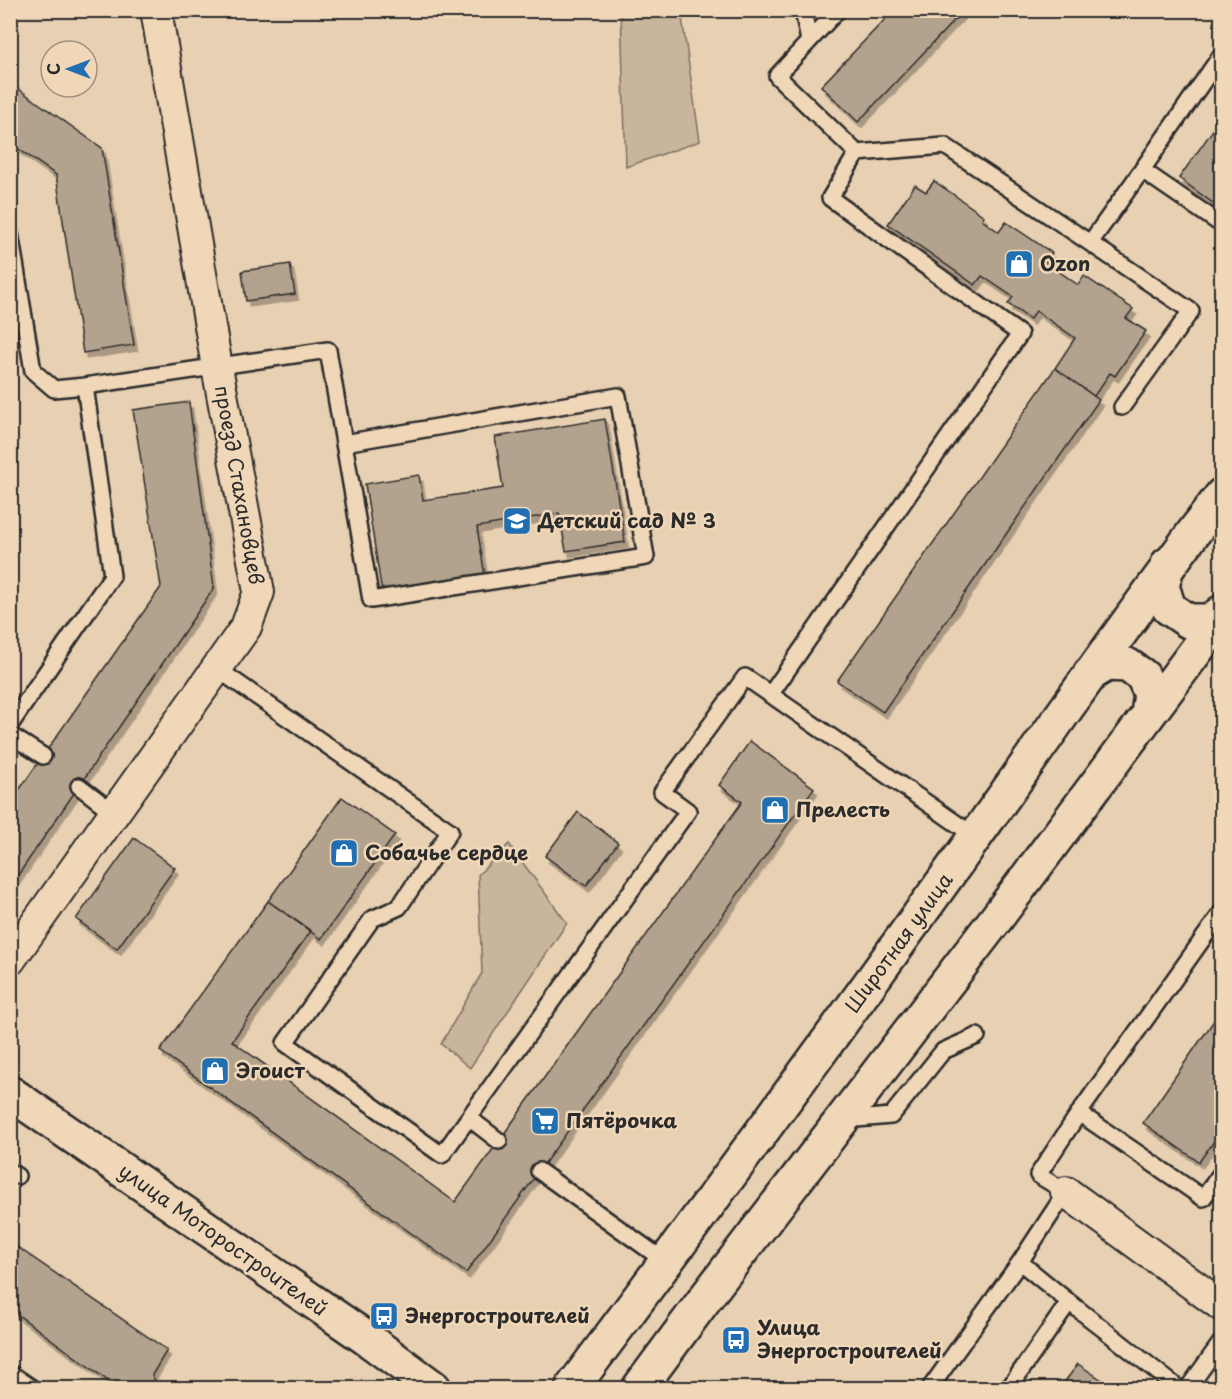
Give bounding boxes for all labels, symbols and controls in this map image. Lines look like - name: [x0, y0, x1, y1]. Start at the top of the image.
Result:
- north arrow: [39, 39, 99, 99]
- text: С: [41, 63, 65, 75]
- shop icon: Ozon: [1003, 248, 1035, 280]
- place label: Ozon: [1040, 248, 1090, 278]
- street label: проезд Стахановцев: [208, 383, 272, 587]
- school or university icon: Детский сад № 3: [501, 505, 533, 537]
- place label: Детский сад № 3: [537, 505, 716, 535]
- shop icon: Прелесть: [759, 794, 791, 826]
- place label: Прелесть: [796, 794, 890, 824]
- shop icon: Собачье сердце: [328, 837, 360, 869]
- place label: Собачье сердце: [365, 837, 528, 867]
- street label: Широтная улица: [837, 866, 960, 1019]
- shop icon: Эгоист: [199, 1055, 231, 1087]
- place label: Эгоист: [236, 1055, 306, 1085]
- supermarket icon: Пятёрочка: [529, 1105, 561, 1137]
- place label: Пятёрочка: [566, 1105, 677, 1135]
- street label: улица Моторостроителей: [113, 1155, 334, 1323]
- bus stop icon: Энергостроителей: [368, 1300, 400, 1332]
- place label: Энергостроителей: [405, 1300, 590, 1330]
- place label: Улица Энергостроителей: [756, 1312, 942, 1365]
- bus stop icon: Улица Энергостроителей: [720, 1324, 752, 1356]

